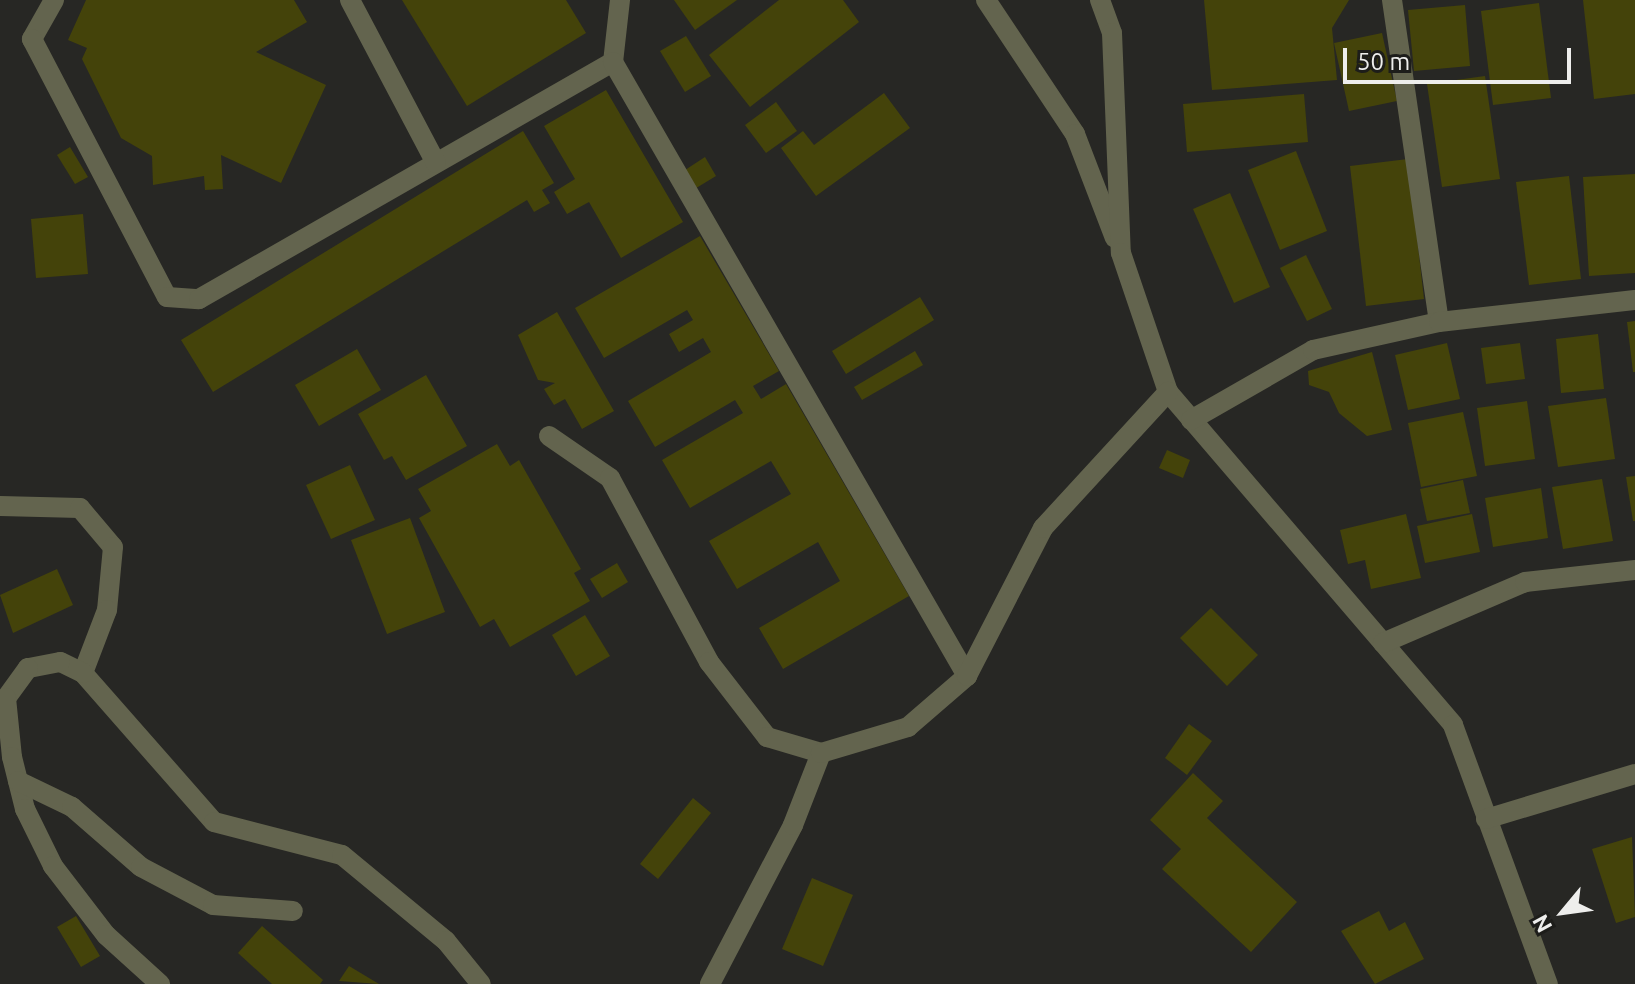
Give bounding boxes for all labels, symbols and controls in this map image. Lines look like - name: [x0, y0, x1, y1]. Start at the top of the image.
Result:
- scale bar: [1347, 32, 1575, 82]
- text: 50 m: [1357, 48, 1410, 75]
- north arrow: [1523, 872, 1603, 952]
- text: N: [1527, 911, 1556, 937]

